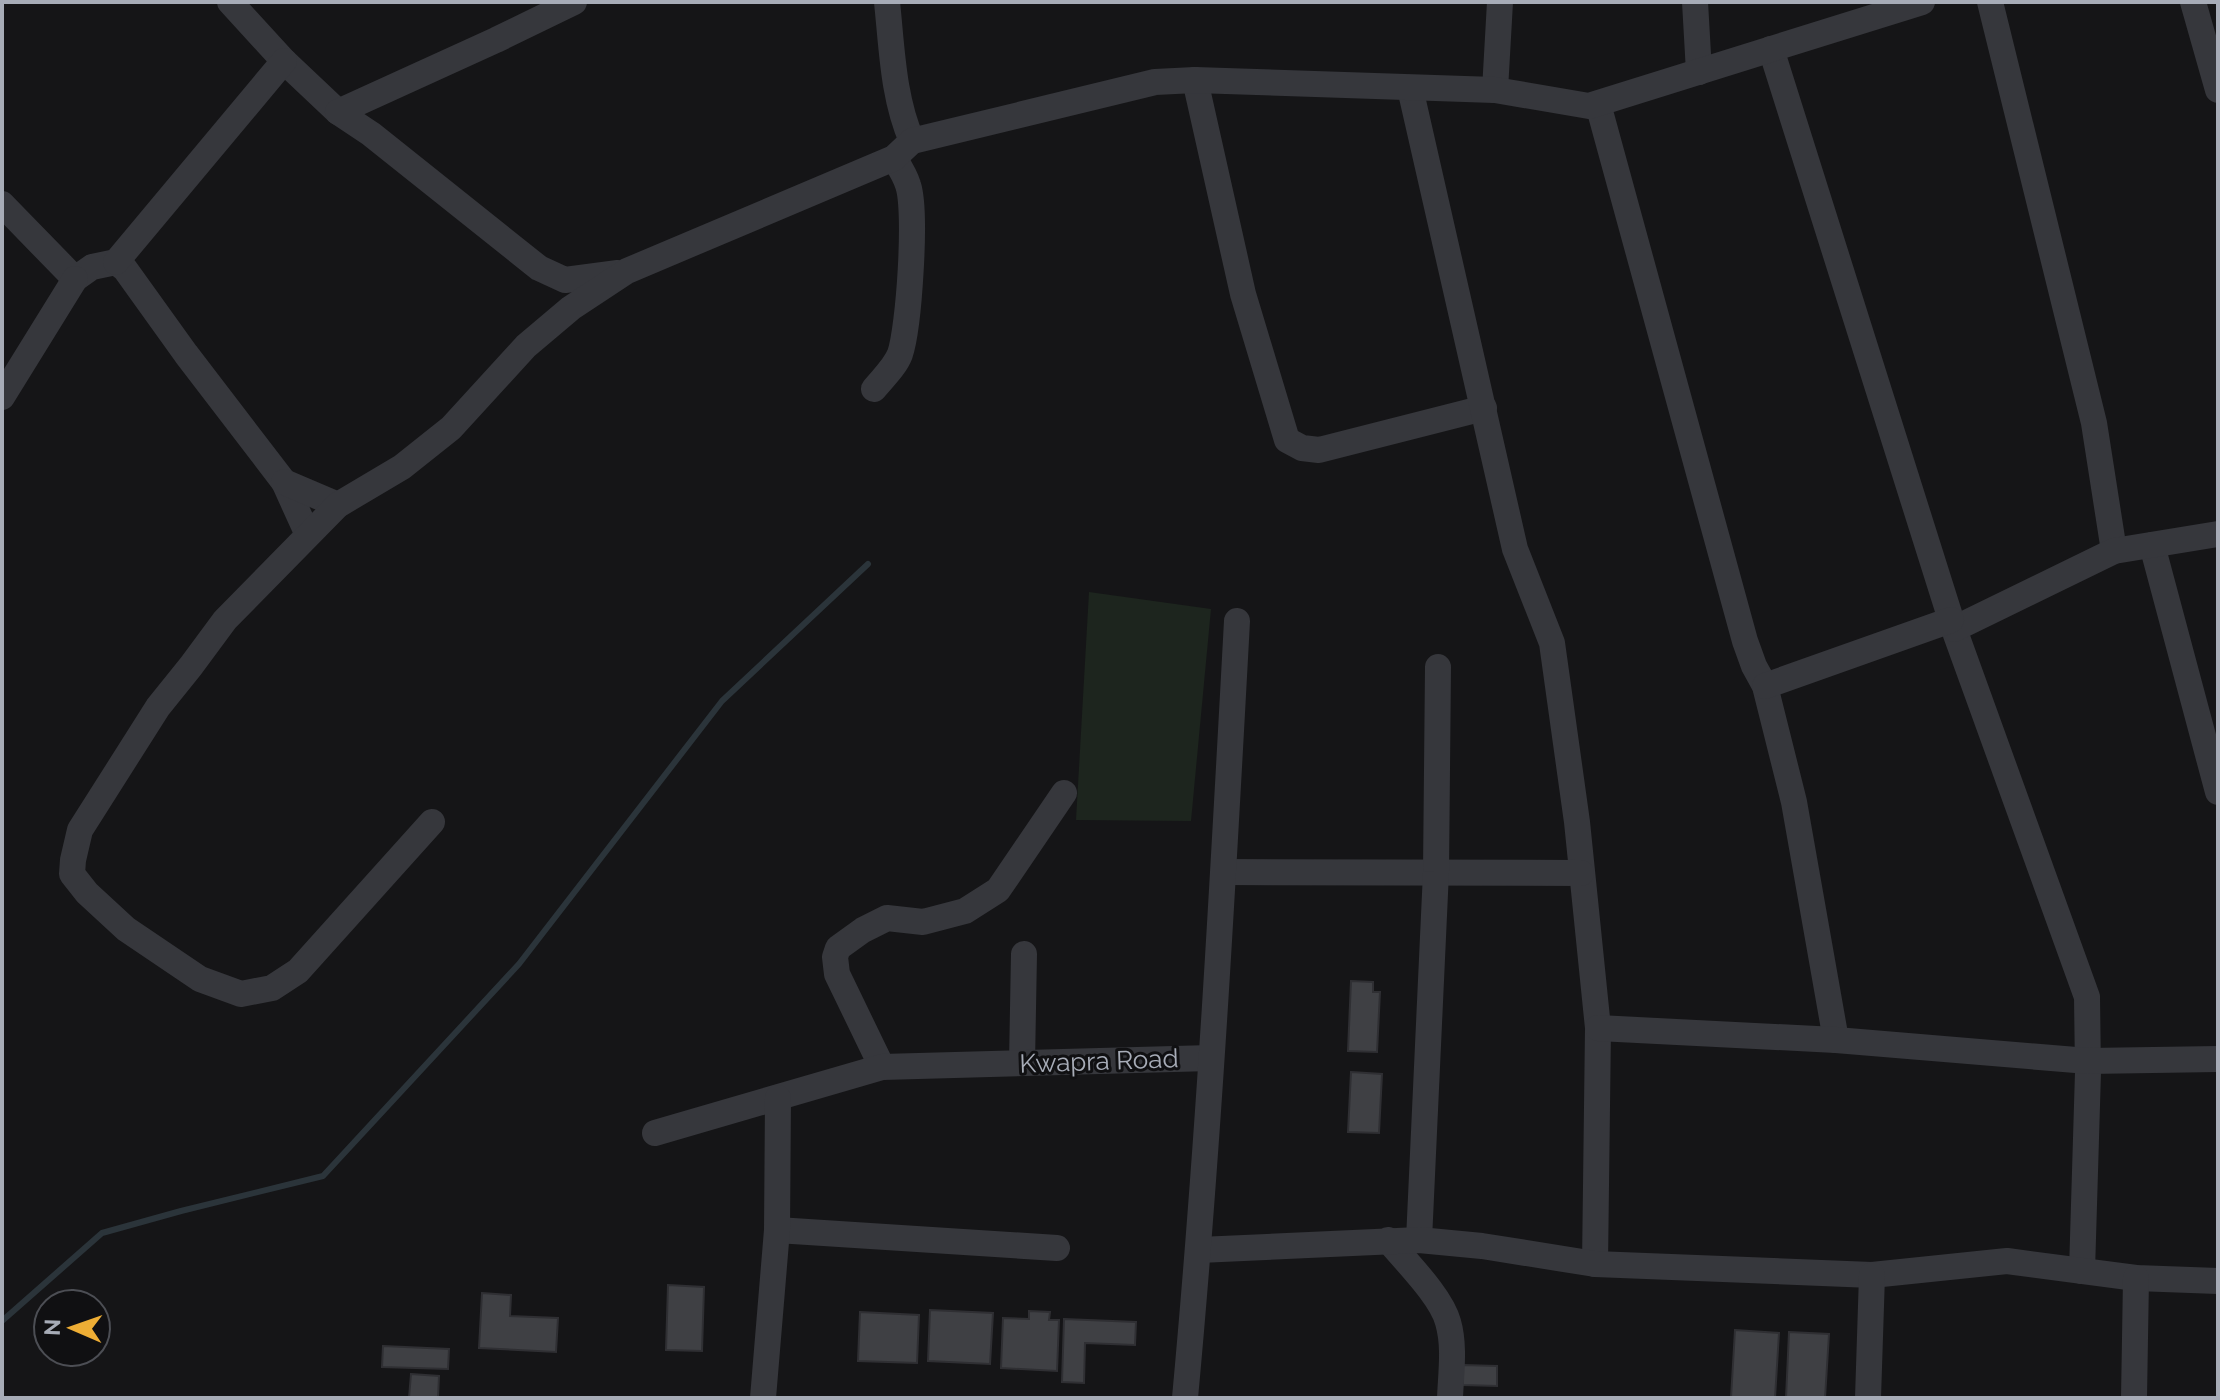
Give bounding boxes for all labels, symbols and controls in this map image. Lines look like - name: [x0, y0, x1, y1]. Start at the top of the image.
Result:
- street label: Kwapra Road: [1019, 1043, 1179, 1079]
- north arrow: [32, 1288, 112, 1368]
- text: N: [39, 1318, 65, 1336]

